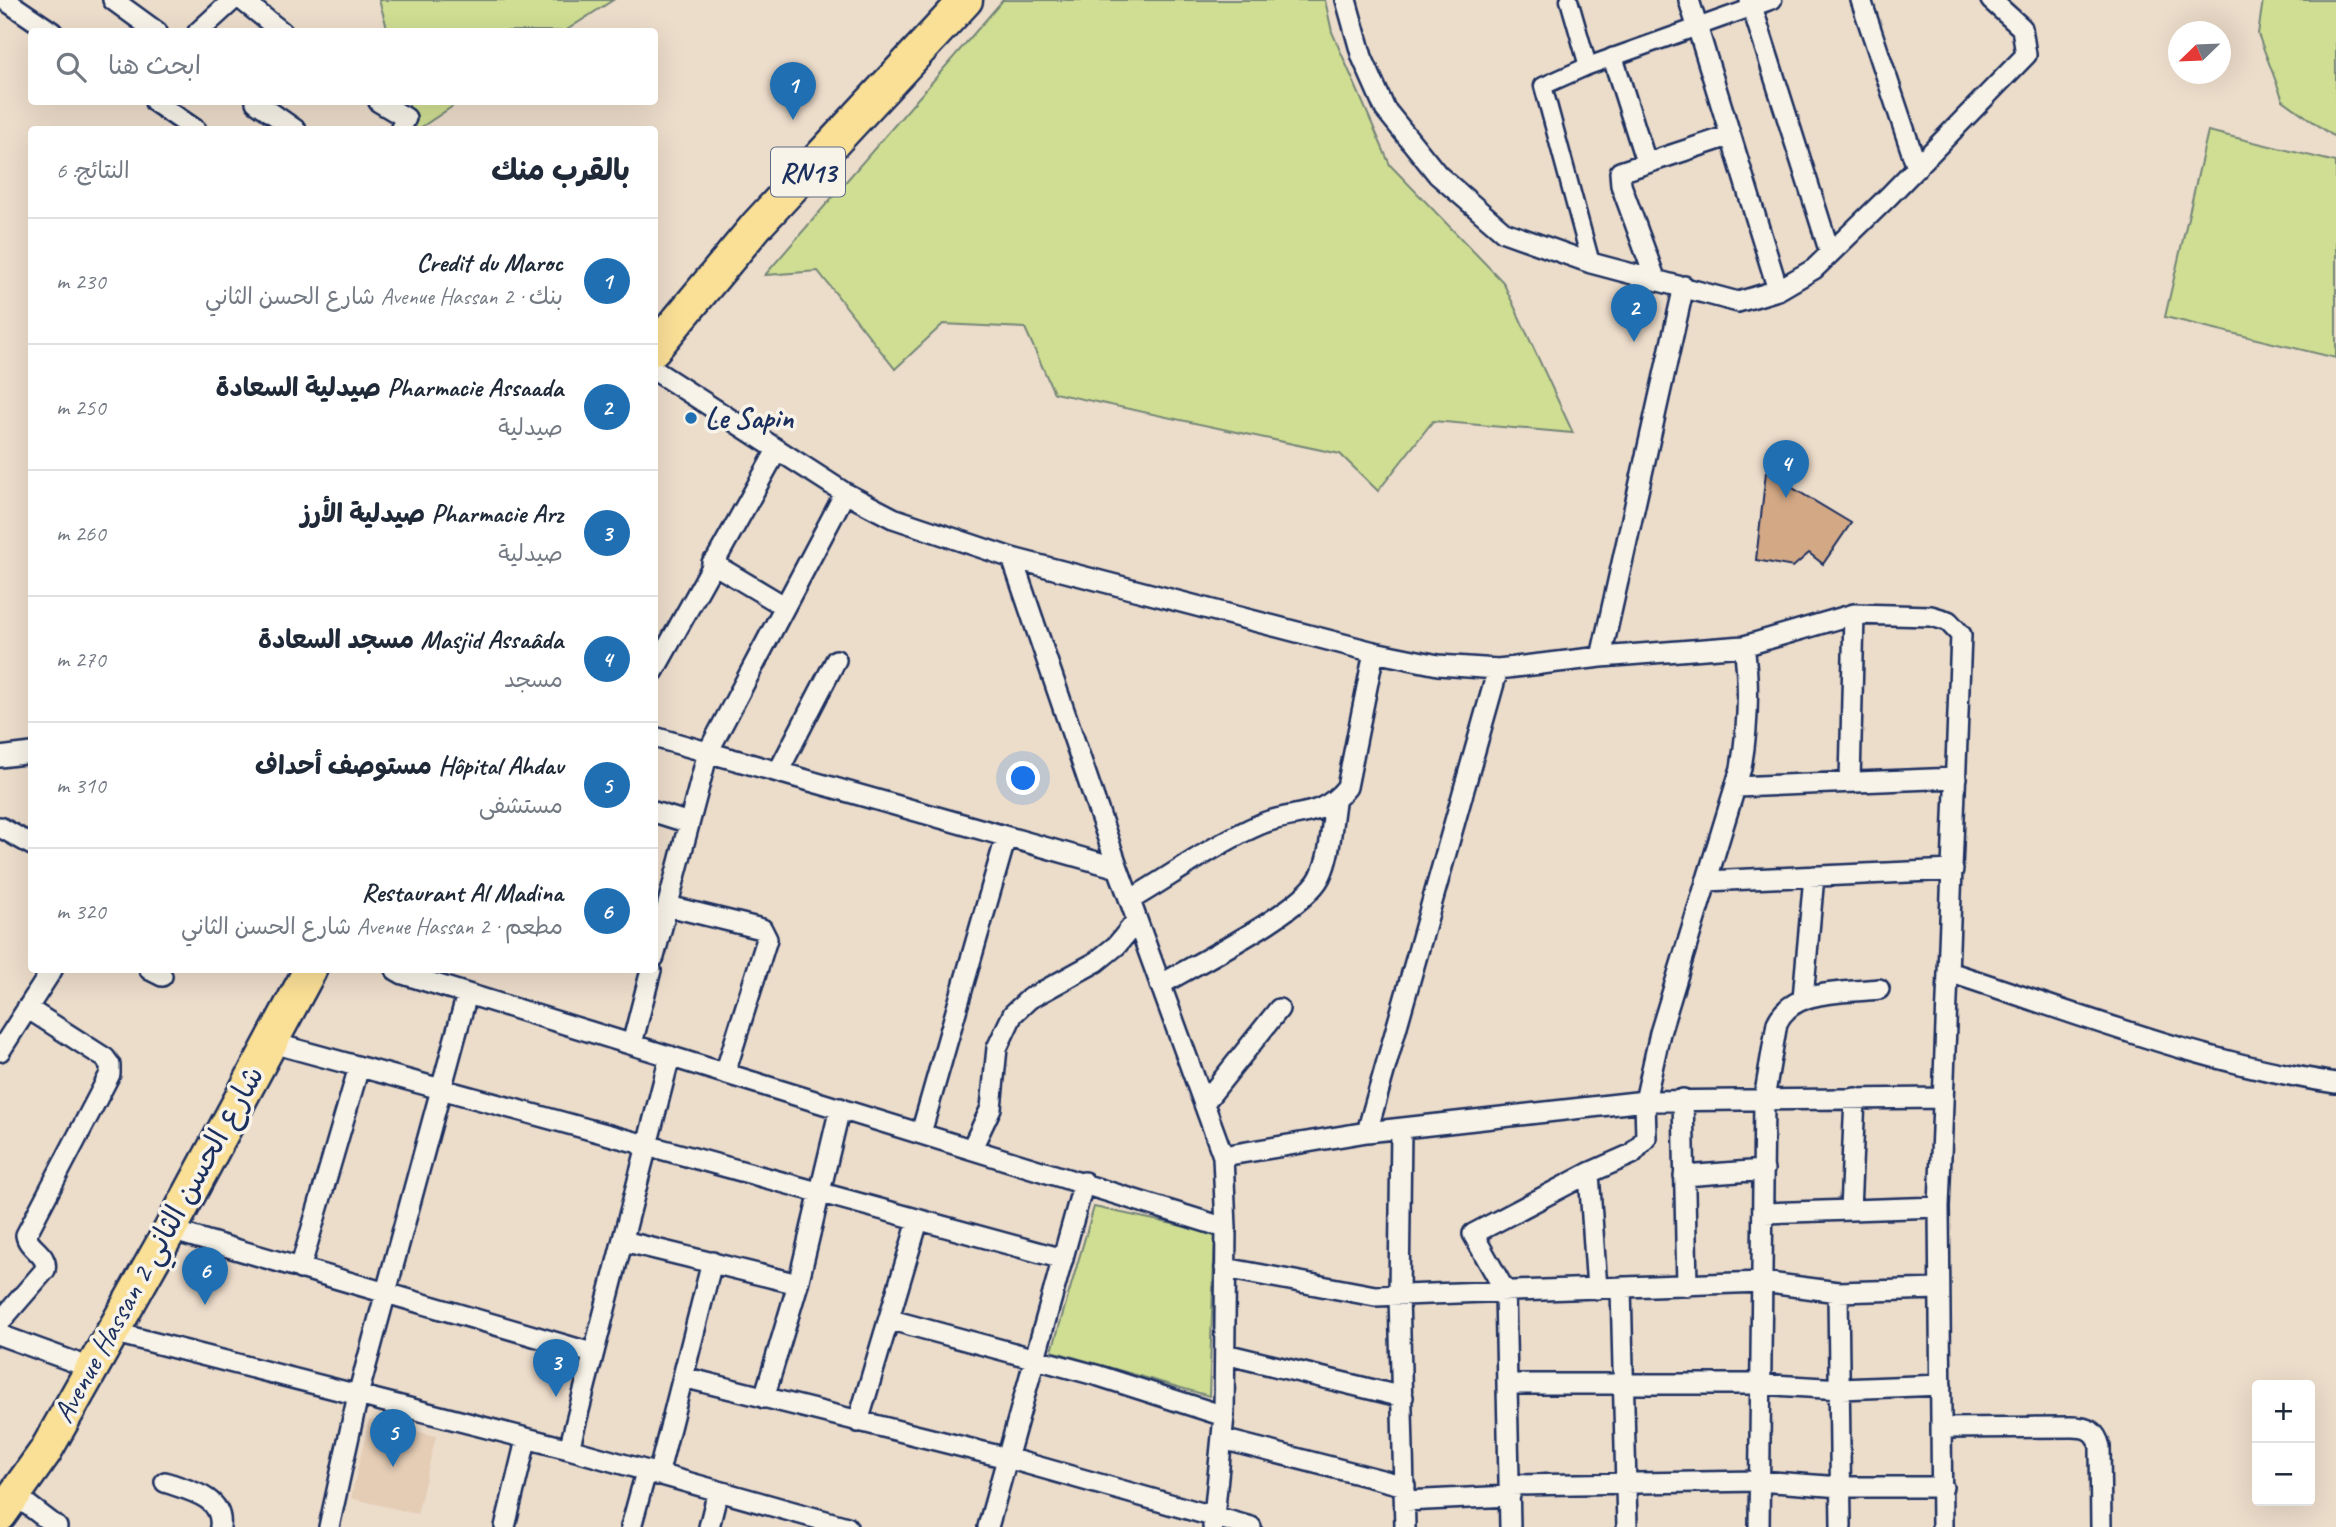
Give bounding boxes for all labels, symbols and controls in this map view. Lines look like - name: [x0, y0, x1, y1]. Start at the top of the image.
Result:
- north arrow: [2168, 21, 2231, 84]
- search box: [28, 28, 658, 105]
- icon: search: [52, 48, 90, 86]
- text: ابحث هنا: [108, 49, 201, 82]
- pin: 1: [770, 62, 816, 120]
- road number: RN13: [771, 148, 845, 196]
- text: بالقرب منك: [491, 151, 630, 189]
- text: النتائج: 6: [56, 156, 130, 185]
- text: Credit du Maroc: [416, 246, 563, 279]
- text: 230 m: [56, 267, 106, 296]
- text: 1: [602, 267, 612, 296]
- text: بنك · Avenue Hassan 2 شارع الحسن الثاني: [205, 282, 563, 311]
- pin: 2: [1611, 284, 1657, 342]
- text: Pharmacie Assaada صيدلية السعادة: [216, 371, 563, 404]
- text: 250 m: [56, 393, 106, 422]
- text: 2: [602, 393, 612, 422]
- place label: Le Sapin: [705, 399, 794, 437]
- marker: Le Sapin: [683, 410, 699, 426]
- text: صيدلية: [498, 413, 563, 442]
- pin: 4: [1763, 440, 1809, 498]
- text: Pharmacie Arz صيدلية الأرز: [301, 497, 563, 530]
- text: 260 m: [56, 519, 106, 548]
- text: 3: [602, 519, 612, 548]
- text: صيدلية: [498, 539, 563, 568]
- text: Masjid Assaâda مسجد السعادة: [258, 623, 563, 656]
- text: 270 m: [56, 645, 106, 674]
- text: 4: [602, 645, 612, 674]
- text: مسجد: [504, 665, 563, 694]
- text: Hôpital Ahdav مستوصف أحداف: [255, 749, 563, 782]
- your location: [1006, 761, 1040, 795]
- text: 310 m: [56, 771, 106, 800]
- text: 5: [602, 771, 612, 800]
- text: مستشفى: [479, 791, 563, 820]
- text: Restaurant Al Madina: [362, 876, 563, 909]
- text: 320 m: [56, 897, 106, 926]
- text: 6: [602, 897, 612, 926]
- text: مطعم · Avenue Hassan 2 شارع الحسن الثاني: [181, 912, 563, 941]
- street label: Avenue Hassan 2 شارع الحسن الثاني: [44, 1059, 278, 1432]
- pin: 6: [182, 1247, 228, 1305]
- pin: 3: [533, 1339, 579, 1397]
- map controls: [2252, 1380, 2315, 1506]
- button: +: [2252, 1380, 2315, 1443]
- pin: 5: [370, 1409, 416, 1467]
- button: −: [2252, 1443, 2315, 1506]

